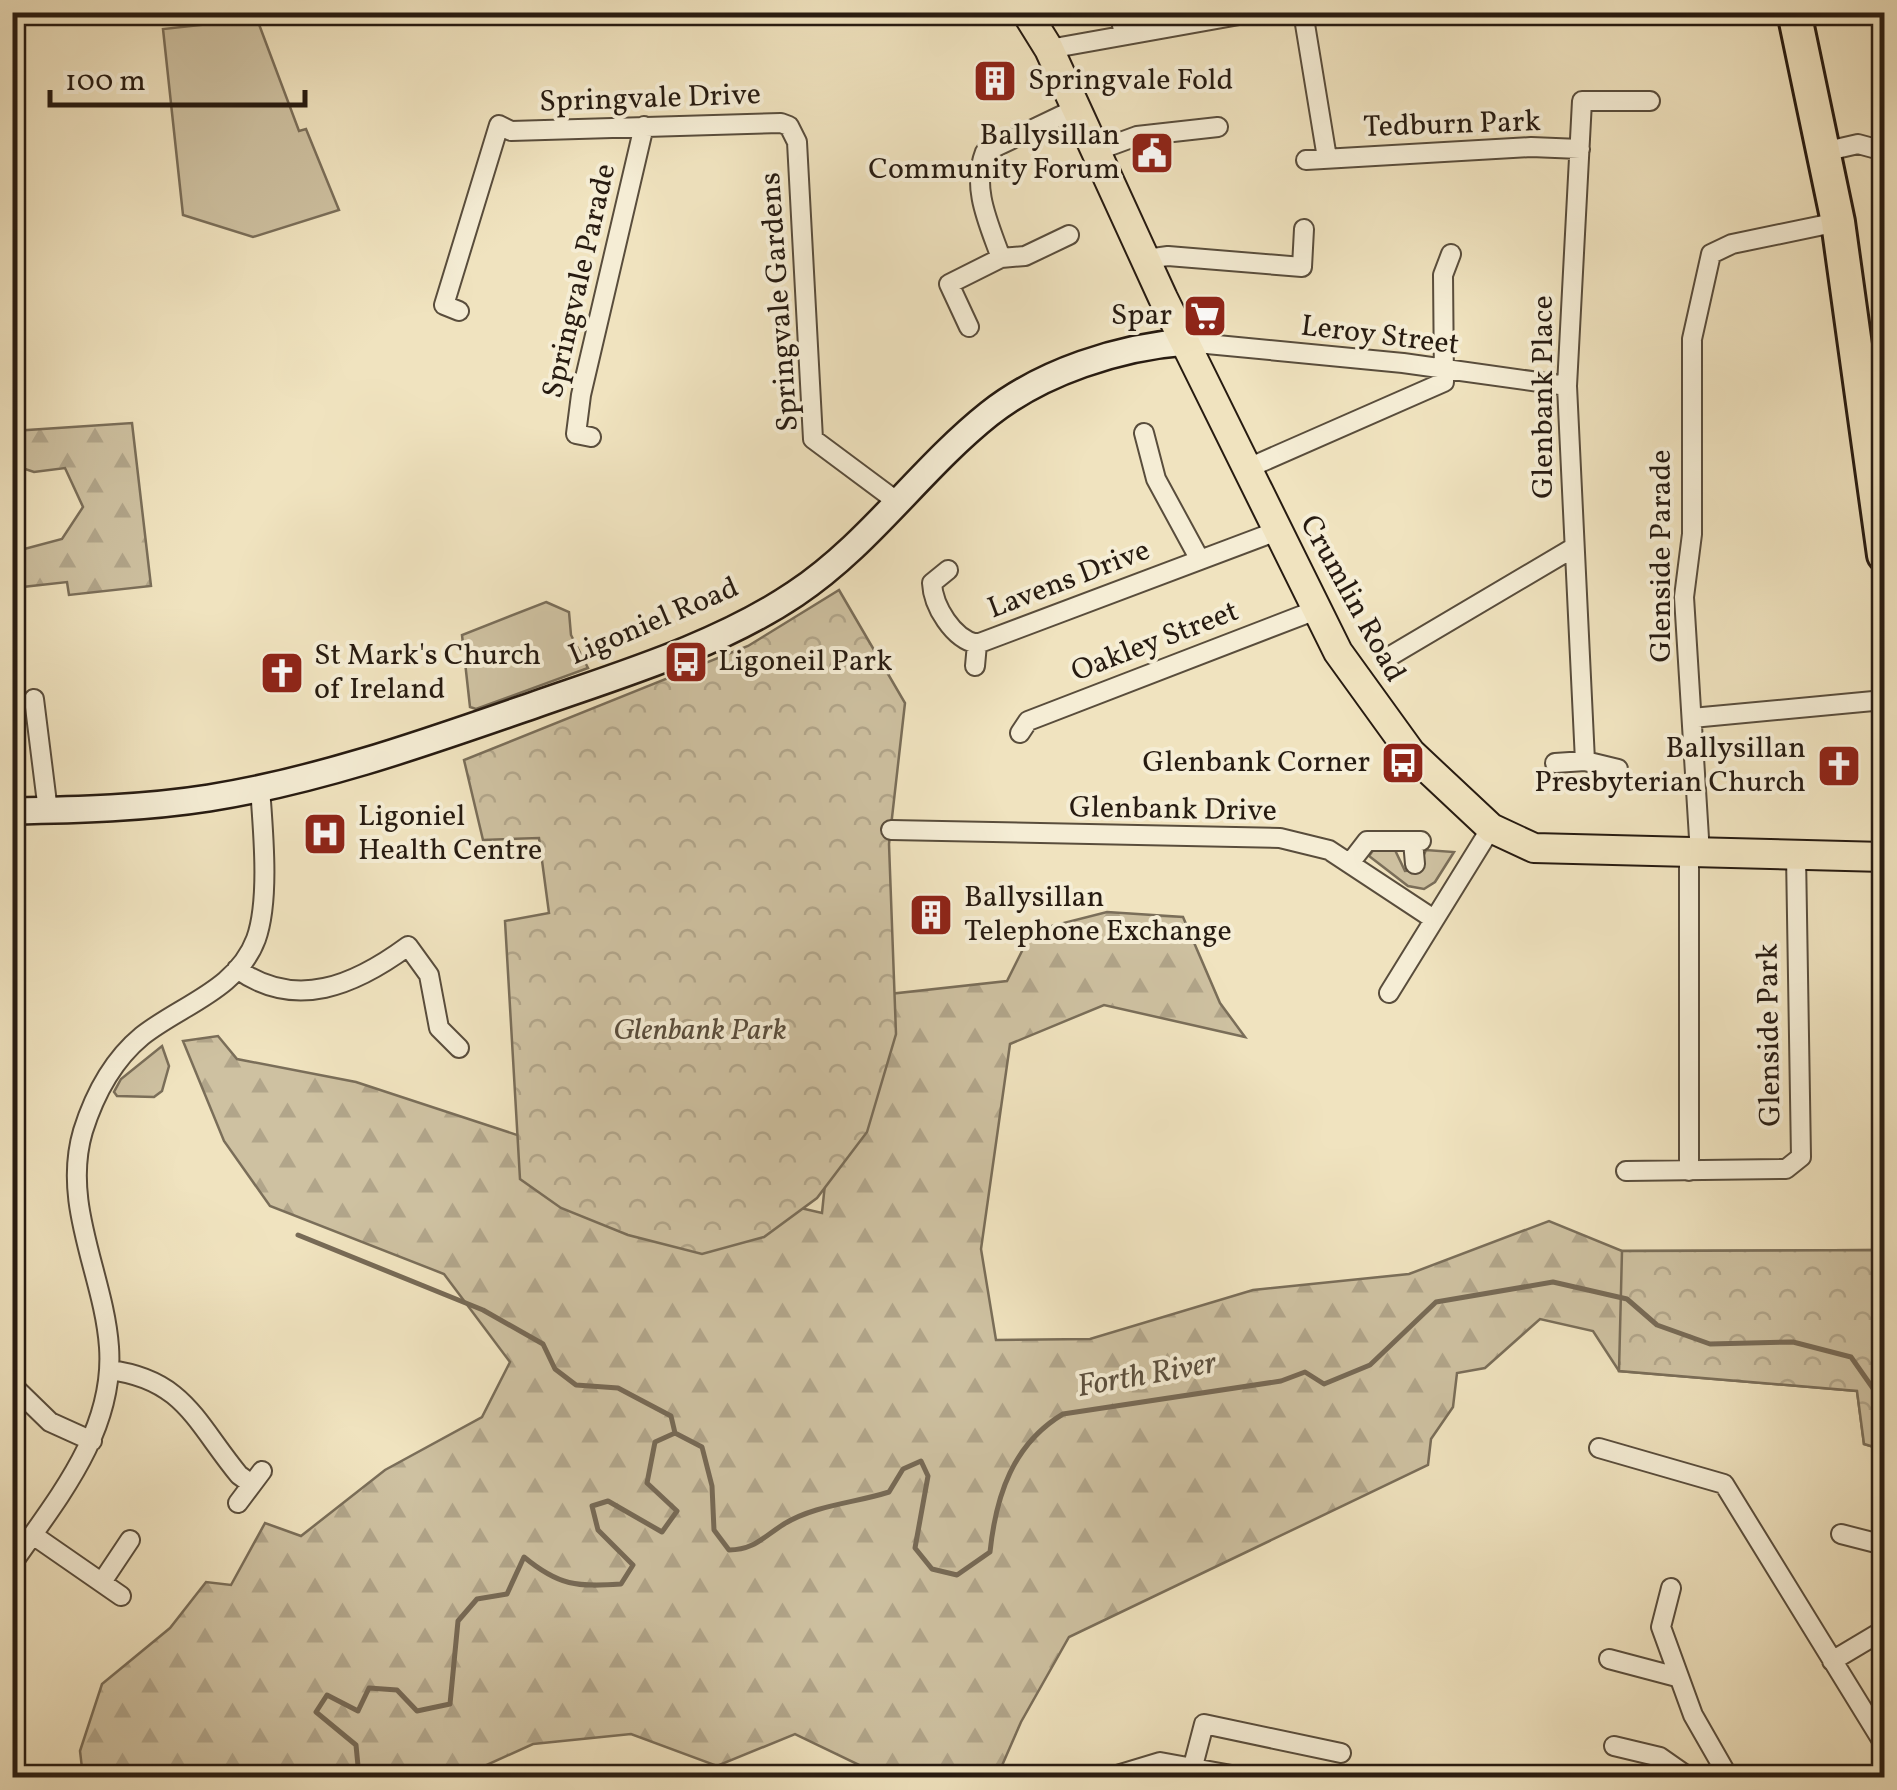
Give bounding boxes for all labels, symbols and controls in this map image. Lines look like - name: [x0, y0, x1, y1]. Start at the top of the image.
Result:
- scale bar: [50, 45, 305, 107]
- building icon: Springvale Fold: [972, 58, 1018, 104]
- place label: Springvale Fold: [1028, 60, 1233, 102]
- text: 100 m: [65, 61, 146, 103]
- street label: Springvale Drive: [538, 74, 762, 124]
- street label: Tedburn Park: [1362, 101, 1542, 149]
- place label: Ballysillan Community Forum: [868, 115, 1120, 191]
- public building icon: Ballysillan Community Forum: [1129, 130, 1175, 176]
- street label: Springvale Parade: [533, 160, 627, 402]
- street label: Springvale Gardens: [750, 171, 810, 433]
- supermarket icon: Spar: [1182, 293, 1228, 339]
- place label: Spar: [1111, 295, 1172, 337]
- street label: Glenbank Place: [1523, 295, 1565, 499]
- street label: Leroy Street: [1298, 305, 1462, 367]
- street label: Glenside Parade: [1641, 449, 1683, 663]
- street label: Crumlin Road: [1289, 508, 1415, 690]
- street label: Lavens Drive: [982, 530, 1156, 630]
- street label: Ligoniel Road: [562, 567, 746, 677]
- street label: Oakley Street: [1065, 591, 1245, 693]
- place label: St Mark's Church of Ireland: [314, 635, 541, 711]
- bus stop icon: Ligoneil Park: [663, 639, 709, 685]
- place label: Ligoneil Park: [718, 641, 893, 683]
- church icon: St Mark's Church of Ireland: [259, 650, 305, 696]
- place label: Ballysillan Presbyterian Church: [1534, 728, 1806, 804]
- bus stop icon: Glenbank Corner: [1380, 740, 1426, 786]
- place label: Glenbank Corner: [1143, 742, 1370, 784]
- church icon: Ballysillan Presbyterian Church: [1816, 743, 1862, 789]
- street label: Glenbank Drive: [1069, 787, 1277, 833]
- place label: Ligoniel Health Centre: [358, 796, 542, 872]
- hospital icon: Ligoniel Health Centre: [302, 811, 348, 857]
- place label: Ballysillan Telephone Exchange: [964, 877, 1232, 953]
- building icon: Ballysillan Telephone Exchange: [908, 892, 954, 938]
- street label: Glenside Park: [1747, 943, 1793, 1127]
- park label: Glenbank Park: [613, 1010, 787, 1052]
- water label: Forth River: [1074, 1342, 1221, 1410]

